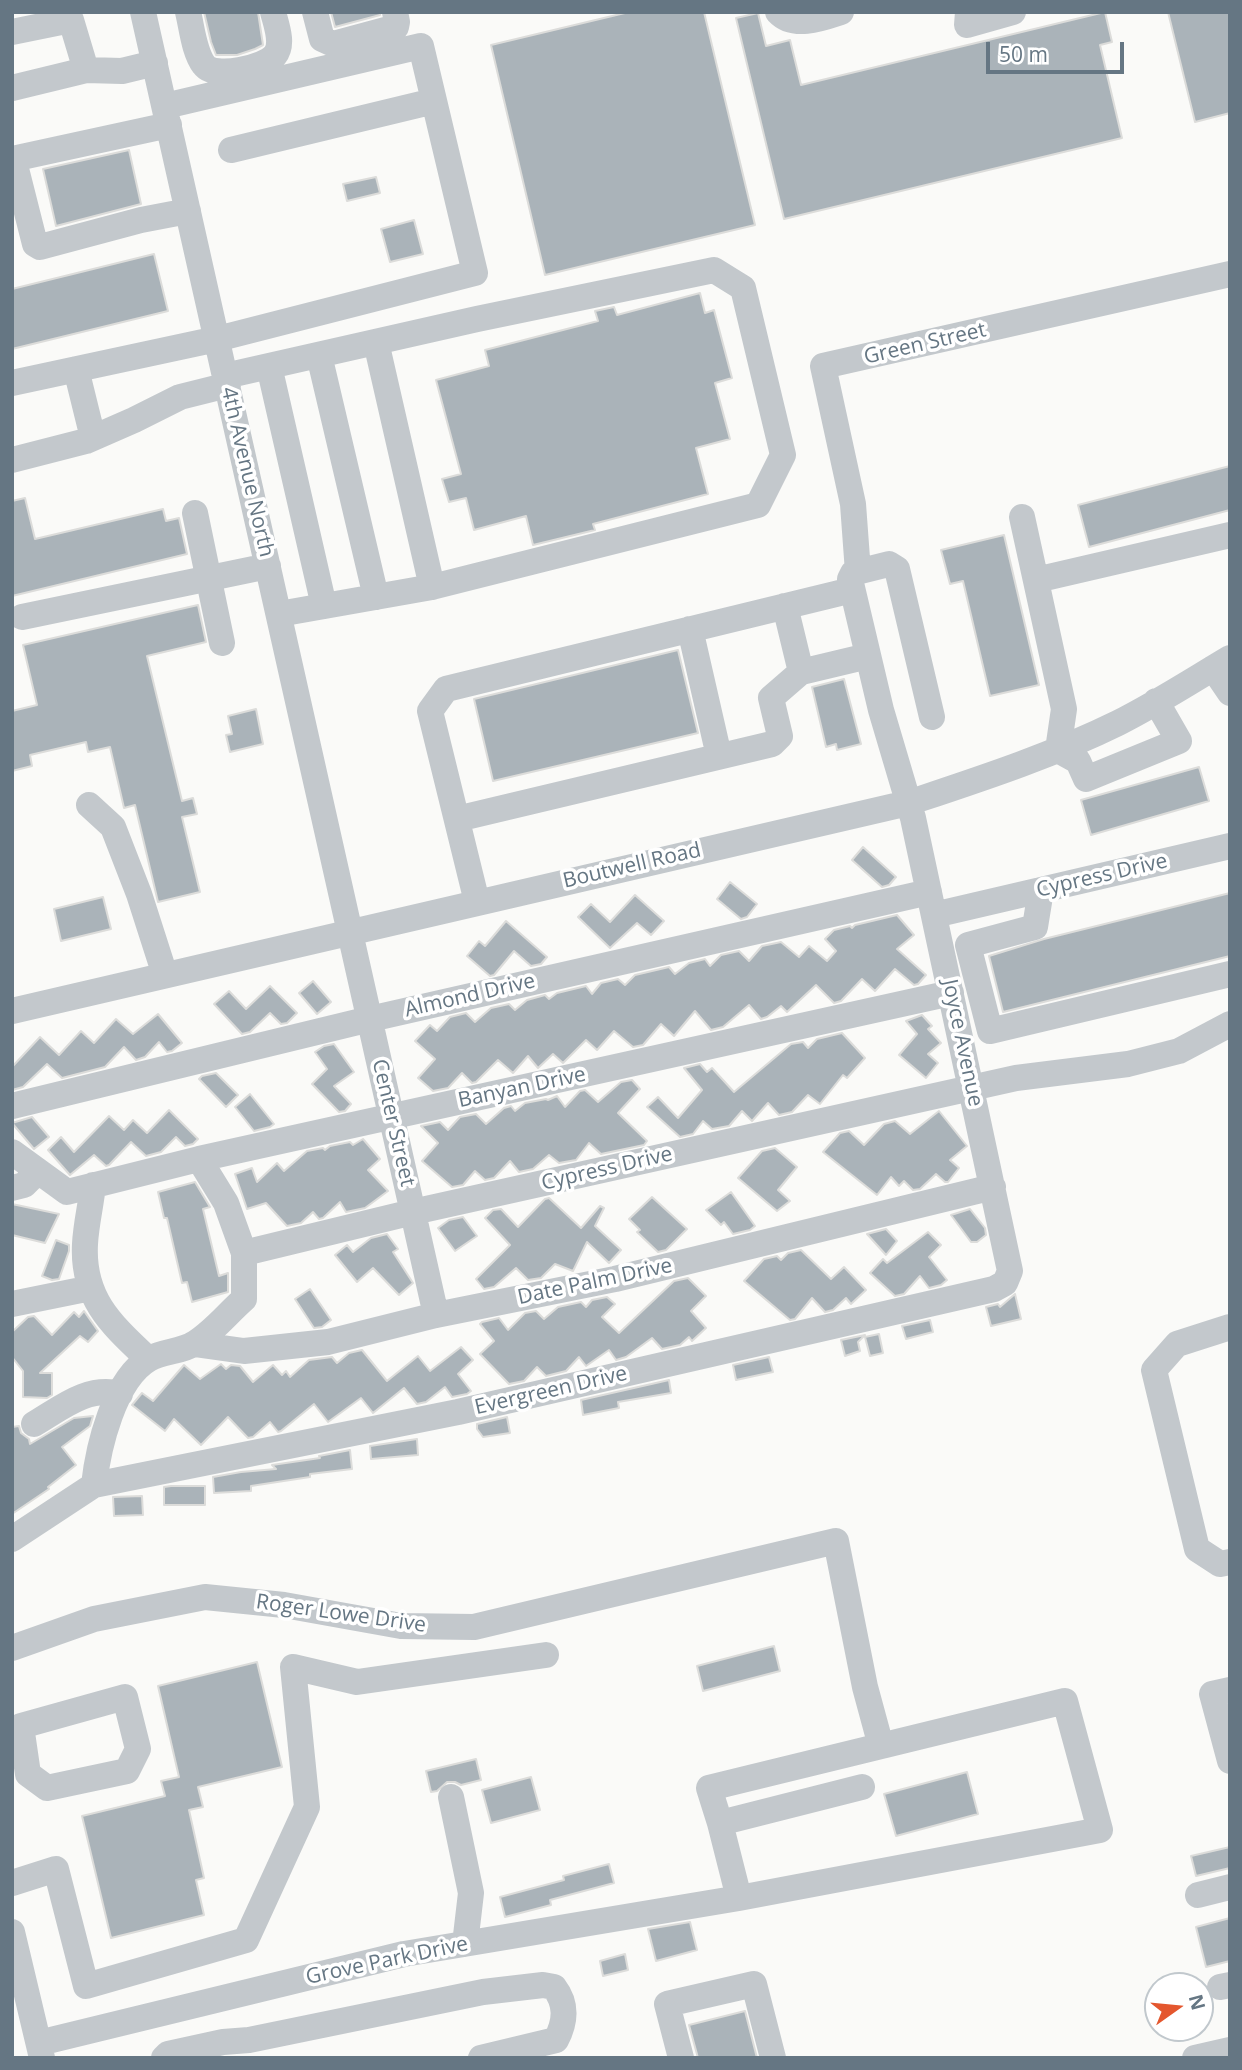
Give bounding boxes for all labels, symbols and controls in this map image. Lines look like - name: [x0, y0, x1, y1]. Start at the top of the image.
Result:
- scale bar: [990, 28, 1128, 72]
- text: 50 m: [999, 40, 1048, 68]
- street label: Green Street: [862, 318, 988, 370]
- street label: 4th Avenue North: [215, 385, 279, 559]
- street label: Boutwell Road: [561, 838, 703, 894]
- street label: Cypress Drive: [1034, 849, 1170, 903]
- street label: Almond Drive: [402, 969, 538, 1023]
- street label: Joyce Avenue: [936, 977, 988, 1109]
- street label: Center Street: [366, 1057, 420, 1189]
- street label: Banyan Drive: [456, 1062, 588, 1114]
- street label: Cypress Drive: [539, 1142, 675, 1196]
- street label: Date Palm Drive: [515, 1253, 675, 1311]
- street label: Evergreen Drive: [472, 1361, 630, 1421]
- street label: Roger Lowe Drive: [254, 1590, 428, 1638]
- street label: Grove Park Drive: [304, 1932, 470, 1990]
- north arrow: [1144, 1972, 1214, 2042]
- text: N: [1183, 1991, 1212, 2013]

